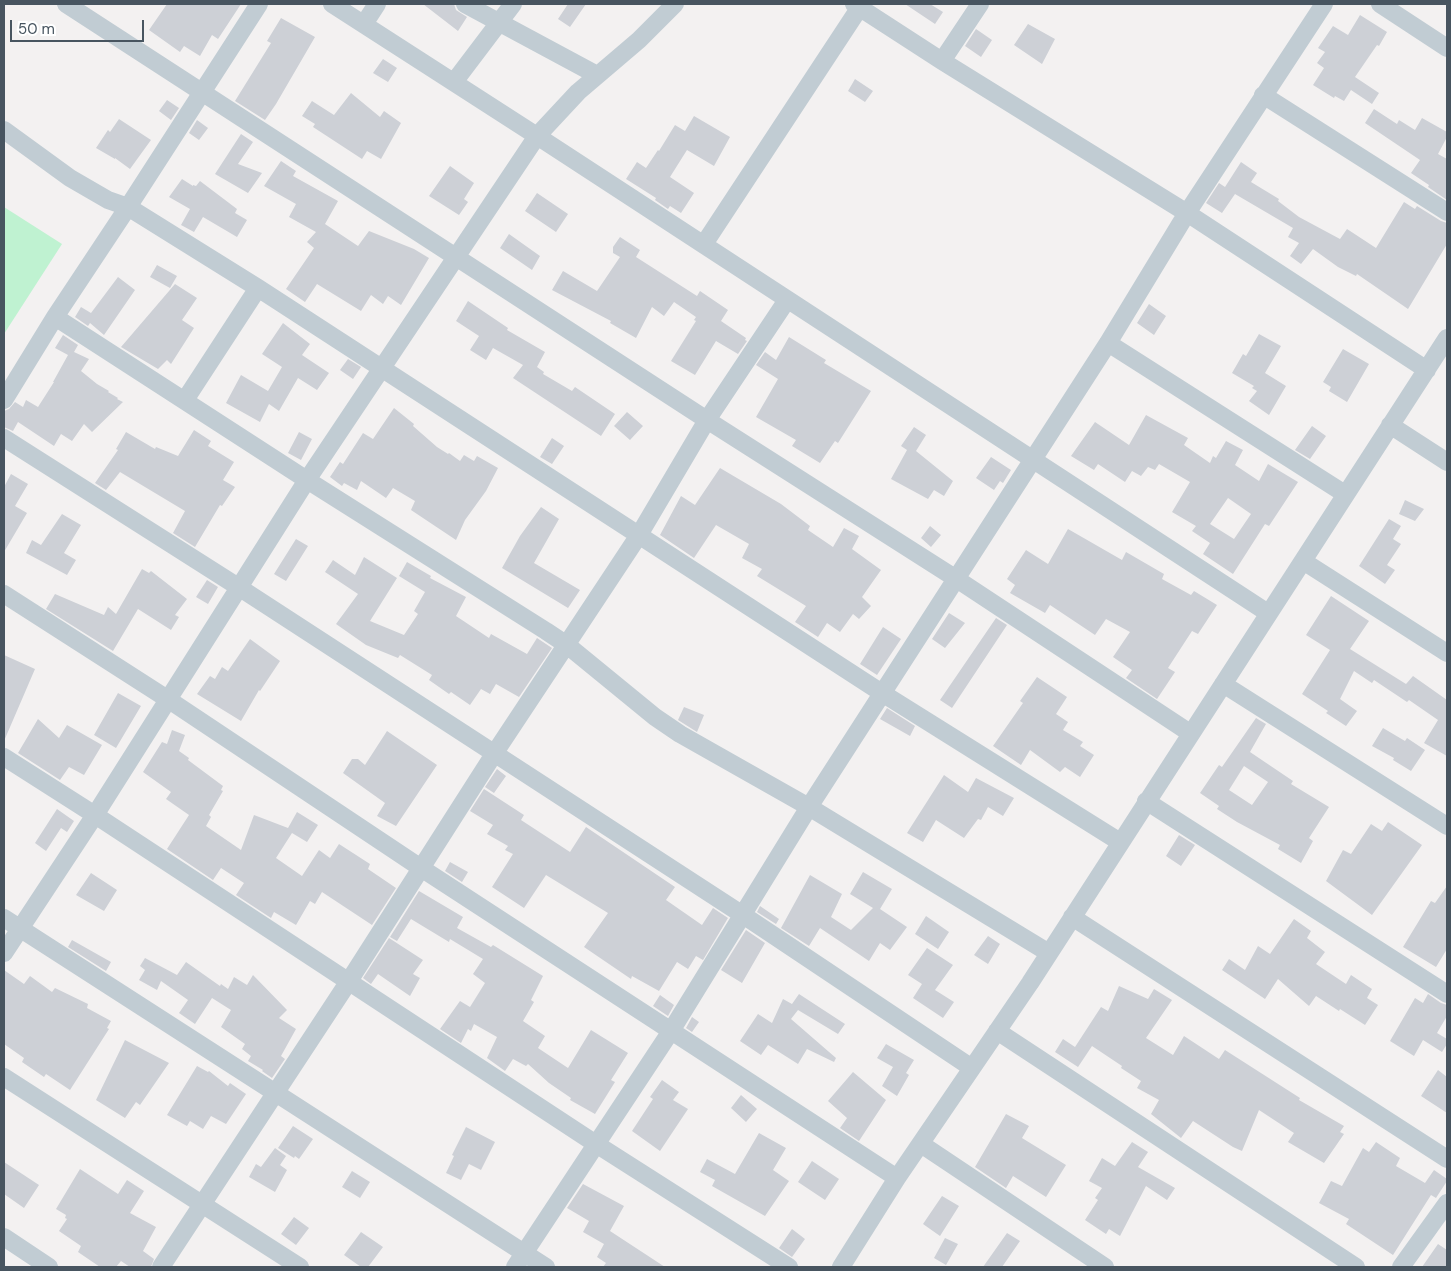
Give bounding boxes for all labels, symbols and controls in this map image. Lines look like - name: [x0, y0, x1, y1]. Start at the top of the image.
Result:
- scale bar: [12, 10, 146, 42]
- text: 50 m: [18, 19, 55, 39]

